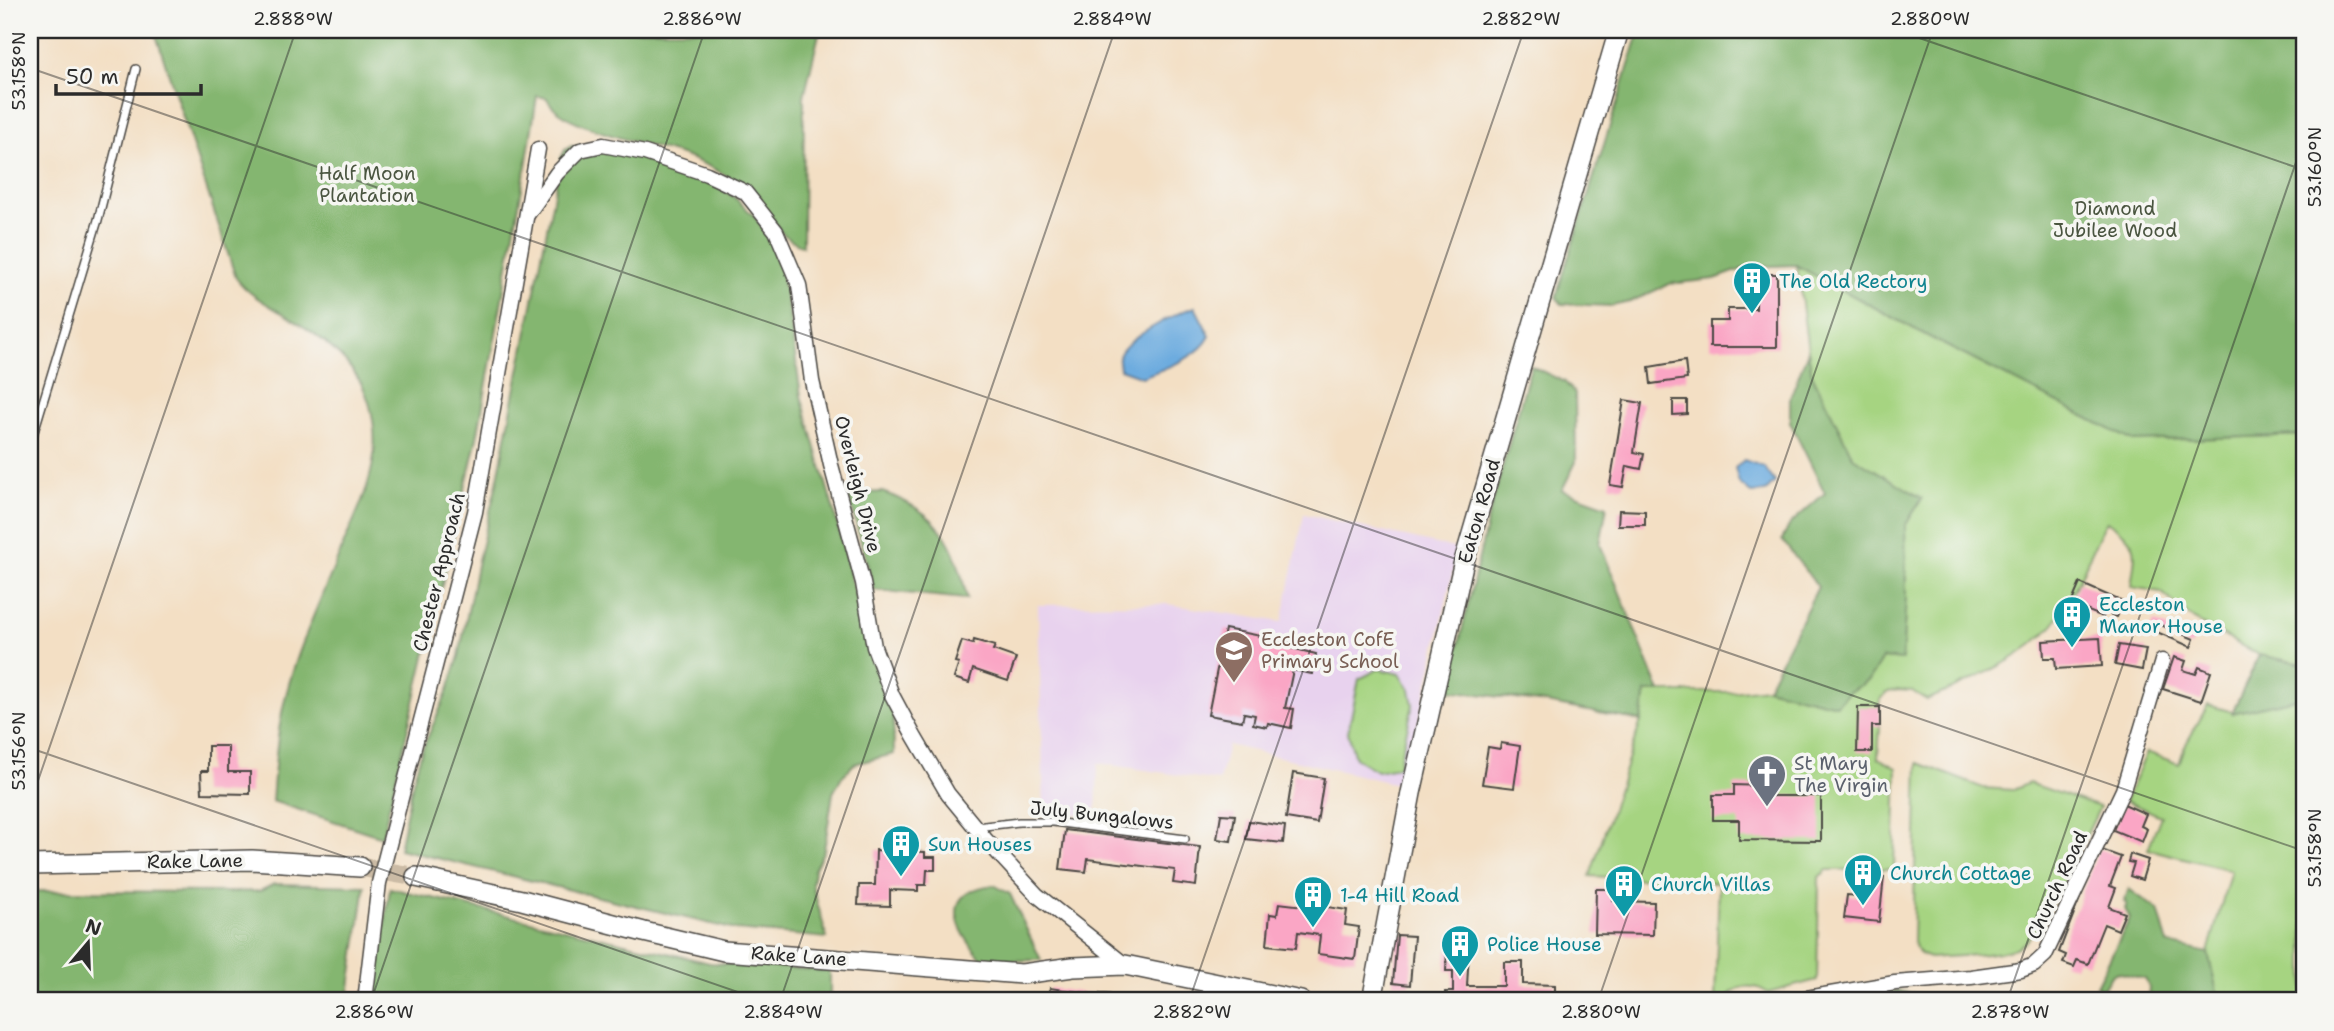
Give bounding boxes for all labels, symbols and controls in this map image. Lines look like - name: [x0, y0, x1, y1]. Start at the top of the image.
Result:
- text: 2.888°W: [253, 7, 333, 31]
- text: 2.886°W: [662, 7, 742, 31]
- text: 2.884°W: [1072, 7, 1152, 31]
- text: 2.882°W: [1481, 7, 1561, 31]
- text: 2.880°W: [1890, 7, 1970, 31]
- text: 53.158°N: [7, 31, 31, 111]
- scale bar: [56, 52, 201, 96]
- text: 50 m: [66, 63, 119, 91]
- text: 53.160°N: [2303, 127, 2327, 207]
- park label: Half Moon Plantation: [318, 161, 416, 208]
- park label: Diamond Jubilee Wood: [2053, 196, 2177, 243]
- building icon: The Old Rectory: [1731, 260, 1773, 315]
- place label: The Old Rectory: [1779, 269, 1927, 294]
- street label: Overleigh Drive: [829, 413, 887, 555]
- street label: Eaton Road: [1452, 456, 1506, 566]
- street label: Chester Approach: [407, 490, 471, 654]
- place label: Eccleston Manor House: [2099, 592, 2223, 639]
- building icon: Eccleston Manor House: [2051, 594, 2093, 649]
- place label: Eccleston CofE Primary School: [1261, 627, 1399, 674]
- school or university icon: Eccleston CofE Primary School: [1213, 629, 1255, 684]
- text: 53.156°N: [7, 711, 31, 791]
- place label: St Mary The Virgin: [1794, 751, 1888, 798]
- church icon: St Mary The Virgin: [1746, 753, 1788, 808]
- street label: July Bungalows: [1029, 795, 1175, 835]
- text: 53.158°N: [2303, 808, 2327, 888]
- building icon: Sun Houses: [880, 823, 922, 878]
- street label: Church Road: [2021, 827, 2093, 943]
- place label: Sun Houses: [928, 832, 1032, 857]
- street label: Rake Lane: [147, 848, 243, 874]
- building icon: Church Cottage: [1842, 852, 1884, 907]
- place label: Church Cottage: [1890, 861, 2032, 886]
- building icon: Church Villas: [1603, 863, 1645, 918]
- place label: Church Villas: [1651, 872, 1771, 897]
- building icon: 1-4 Hill Road: [1292, 874, 1334, 929]
- place label: 1-4 Hill Road: [1340, 883, 1459, 908]
- north arrow: [52, 908, 122, 978]
- text: N: [82, 913, 105, 942]
- building icon: Police House: [1439, 923, 1481, 978]
- place label: Police House: [1487, 932, 1602, 957]
- street label: Rake Lane: [750, 940, 848, 972]
- text: 2.886°W: [334, 1000, 414, 1024]
- text: 2.884°W: [743, 1000, 823, 1024]
- text: 2.882°W: [1152, 1000, 1232, 1024]
- text: 2.880°W: [1561, 1000, 1641, 1024]
- text: 2.878°W: [1971, 1000, 2049, 1024]

